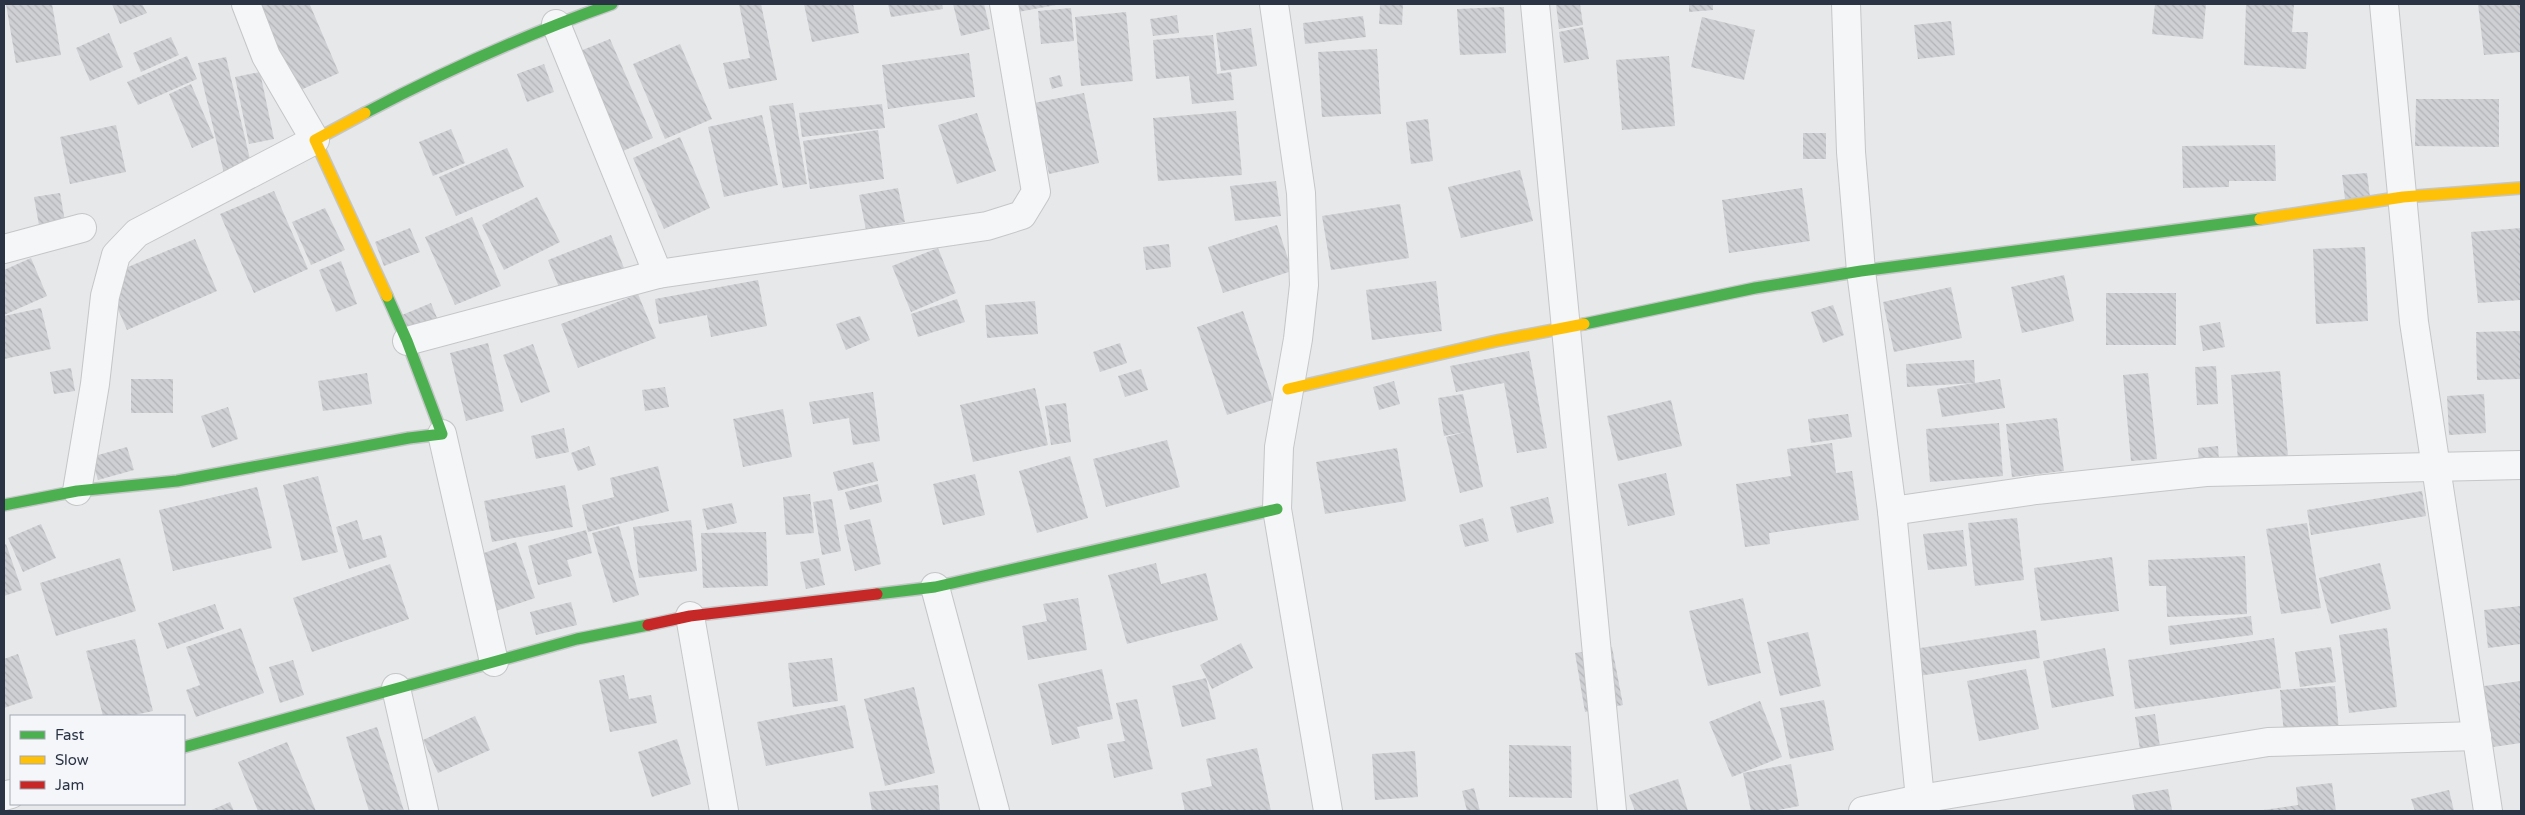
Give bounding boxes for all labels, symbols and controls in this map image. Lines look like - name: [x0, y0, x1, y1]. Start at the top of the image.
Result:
- legend: [10, 715, 185, 805]
- text: Fast: [55, 726, 85, 744]
- text: Slow: [55, 751, 89, 769]
- text: Jam: [55, 776, 84, 794]

